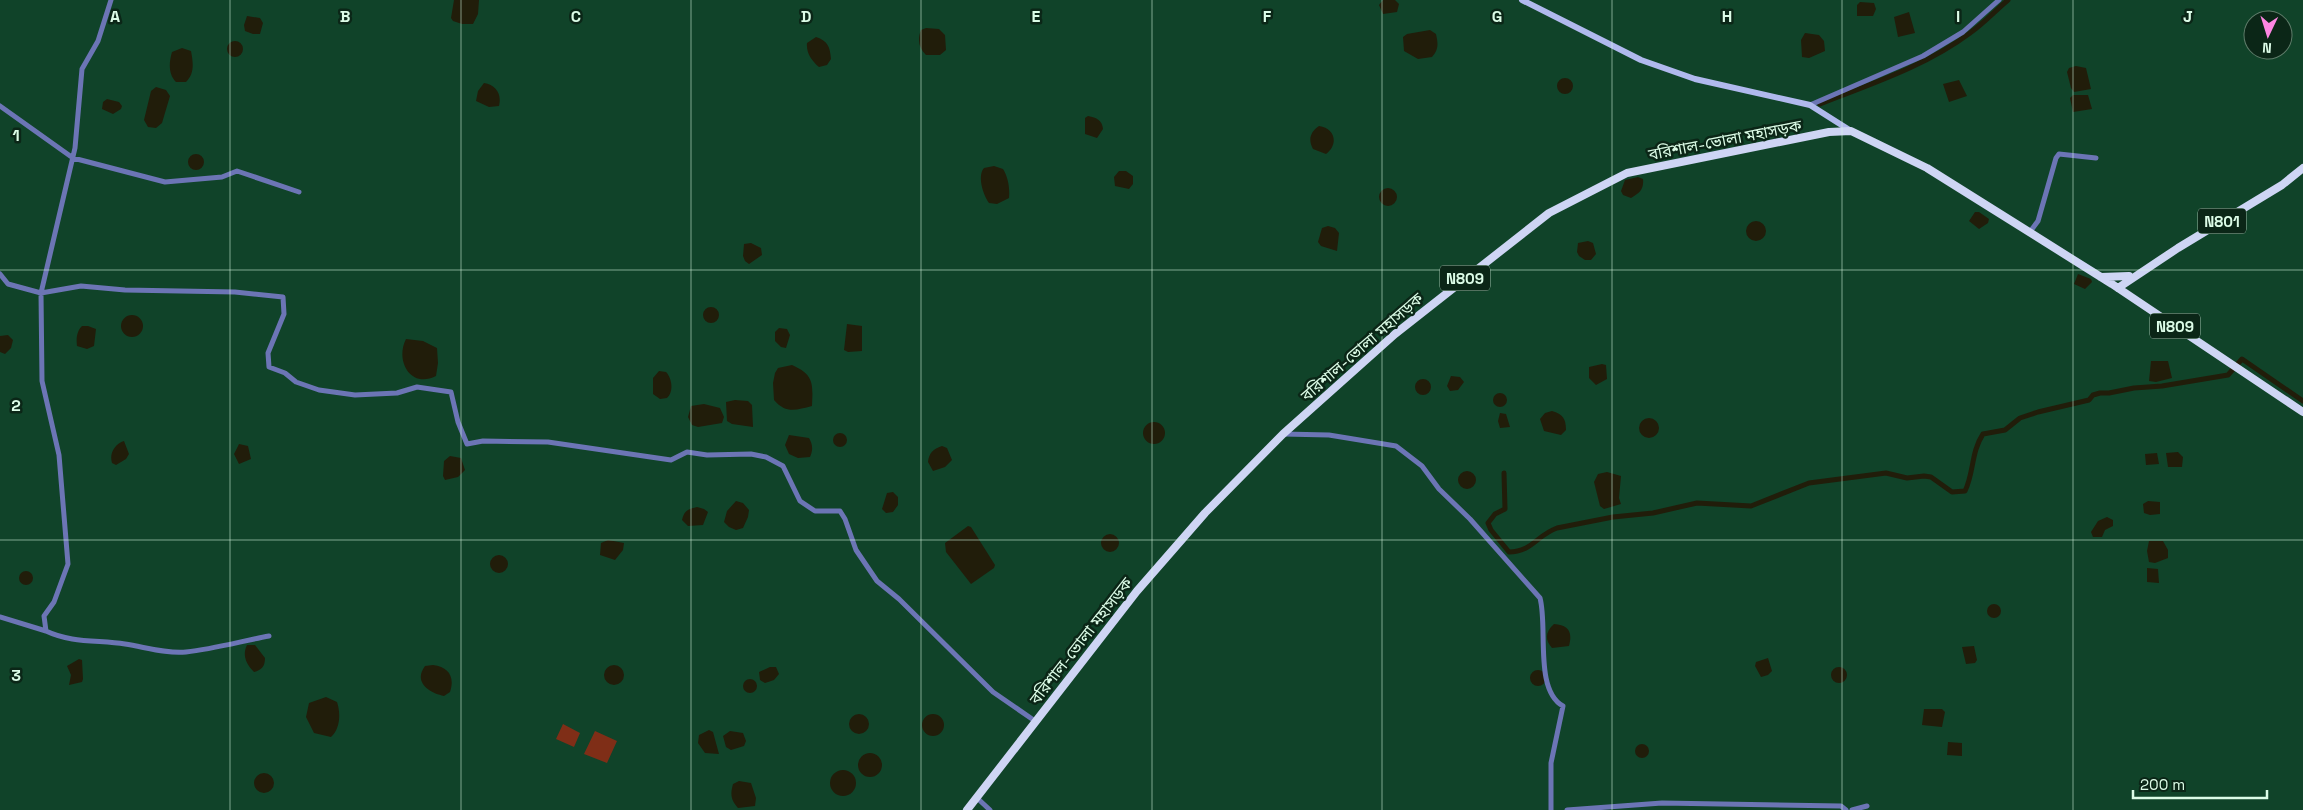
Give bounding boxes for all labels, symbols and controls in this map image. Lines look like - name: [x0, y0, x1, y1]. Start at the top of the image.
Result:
- text: A: [110, 6, 120, 27]
- text: B: [340, 6, 350, 27]
- text: C: [571, 6, 581, 27]
- text: D: [801, 6, 811, 27]
- text: E: [1032, 6, 1041, 27]
- text: F: [1263, 6, 1272, 27]
- text: G: [1492, 6, 1502, 27]
- text: H: [1722, 6, 1732, 27]
- text: I: [1956, 6, 1960, 27]
- text: J: [2183, 6, 2193, 27]
- north arrow: [2243, 10, 2293, 60]
- text: N: [2262, 39, 2272, 57]
- street label: বরিশাল-ভোলা মহাসড়ক: [1646, 115, 1804, 165]
- text: 1: [12, 125, 20, 146]
- road number: N801: [2198, 208, 2246, 234]
- road number: N809: [1440, 266, 1490, 290]
- street label: বরিশাল-ভোলা মহাসড়ক: [1296, 287, 1428, 407]
- road number: N809: [2150, 314, 2200, 338]
- text: 2: [11, 395, 21, 416]
- street label: বরিশাল-ভোলা মহাসড়ক: [1024, 572, 1138, 710]
- text: 3: [11, 665, 21, 686]
- scale bar: [2133, 768, 2267, 800]
- text: 200 m: [2140, 775, 2185, 794]

